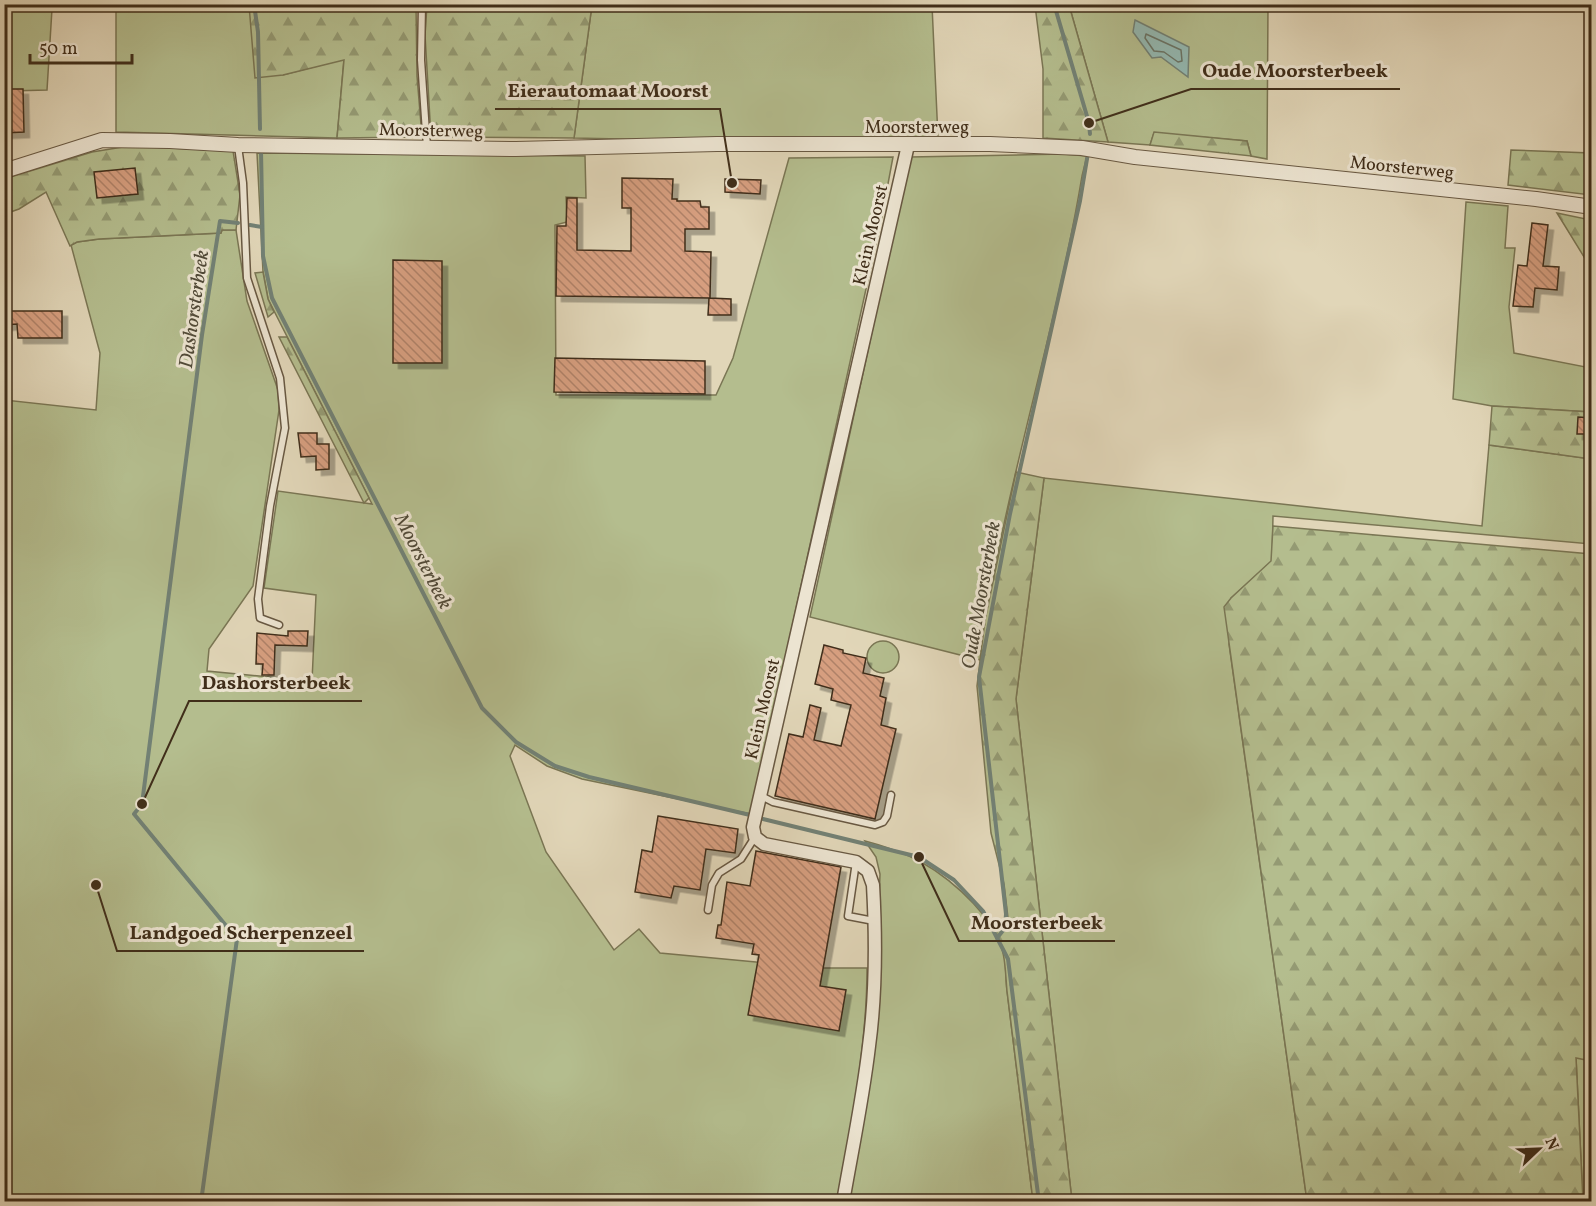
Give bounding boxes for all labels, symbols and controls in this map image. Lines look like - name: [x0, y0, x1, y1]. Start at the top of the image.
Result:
- scale bar: [30, 27, 132, 65]
- text: 50 m: [39, 37, 78, 62]
- callout: Oude Moorsterbeek: [1191, 51, 1400, 89]
- text: Oude Moorsterbeek: [1202, 58, 1388, 86]
- callout: Eierautomaat Moorst: [495, 71, 720, 109]
- text: Eierautomaat Moorst: [508, 78, 709, 106]
- street label: Moorsterweg: [865, 116, 969, 141]
- street label: Moorsterweg: [379, 118, 483, 145]
- street label: Moorsterweg: [1349, 151, 1455, 186]
- street label: Klein Moorst: [848, 182, 895, 288]
- water label: Dashorsterbeek: [173, 248, 217, 370]
- water label: Moorsterbeek: [386, 508, 458, 615]
- water label: Oude Moorsterbeek: [955, 519, 1009, 671]
- street label: Klein Moorst: [740, 656, 787, 762]
- callout: Dashorsterbeek: [189, 663, 362, 701]
- text: Dashorsterbeek: [201, 670, 351, 698]
- callout: Moorsterbeek: [959, 903, 1115, 941]
- text: Moorsterbeek: [971, 910, 1103, 938]
- callout: Landgoed Scherpenzeel: [117, 913, 364, 951]
- text: Landgoed Scherpenzeel: [130, 920, 353, 948]
- north arrow: [1509, 1119, 1569, 1179]
- text: N: [1539, 1134, 1564, 1154]

